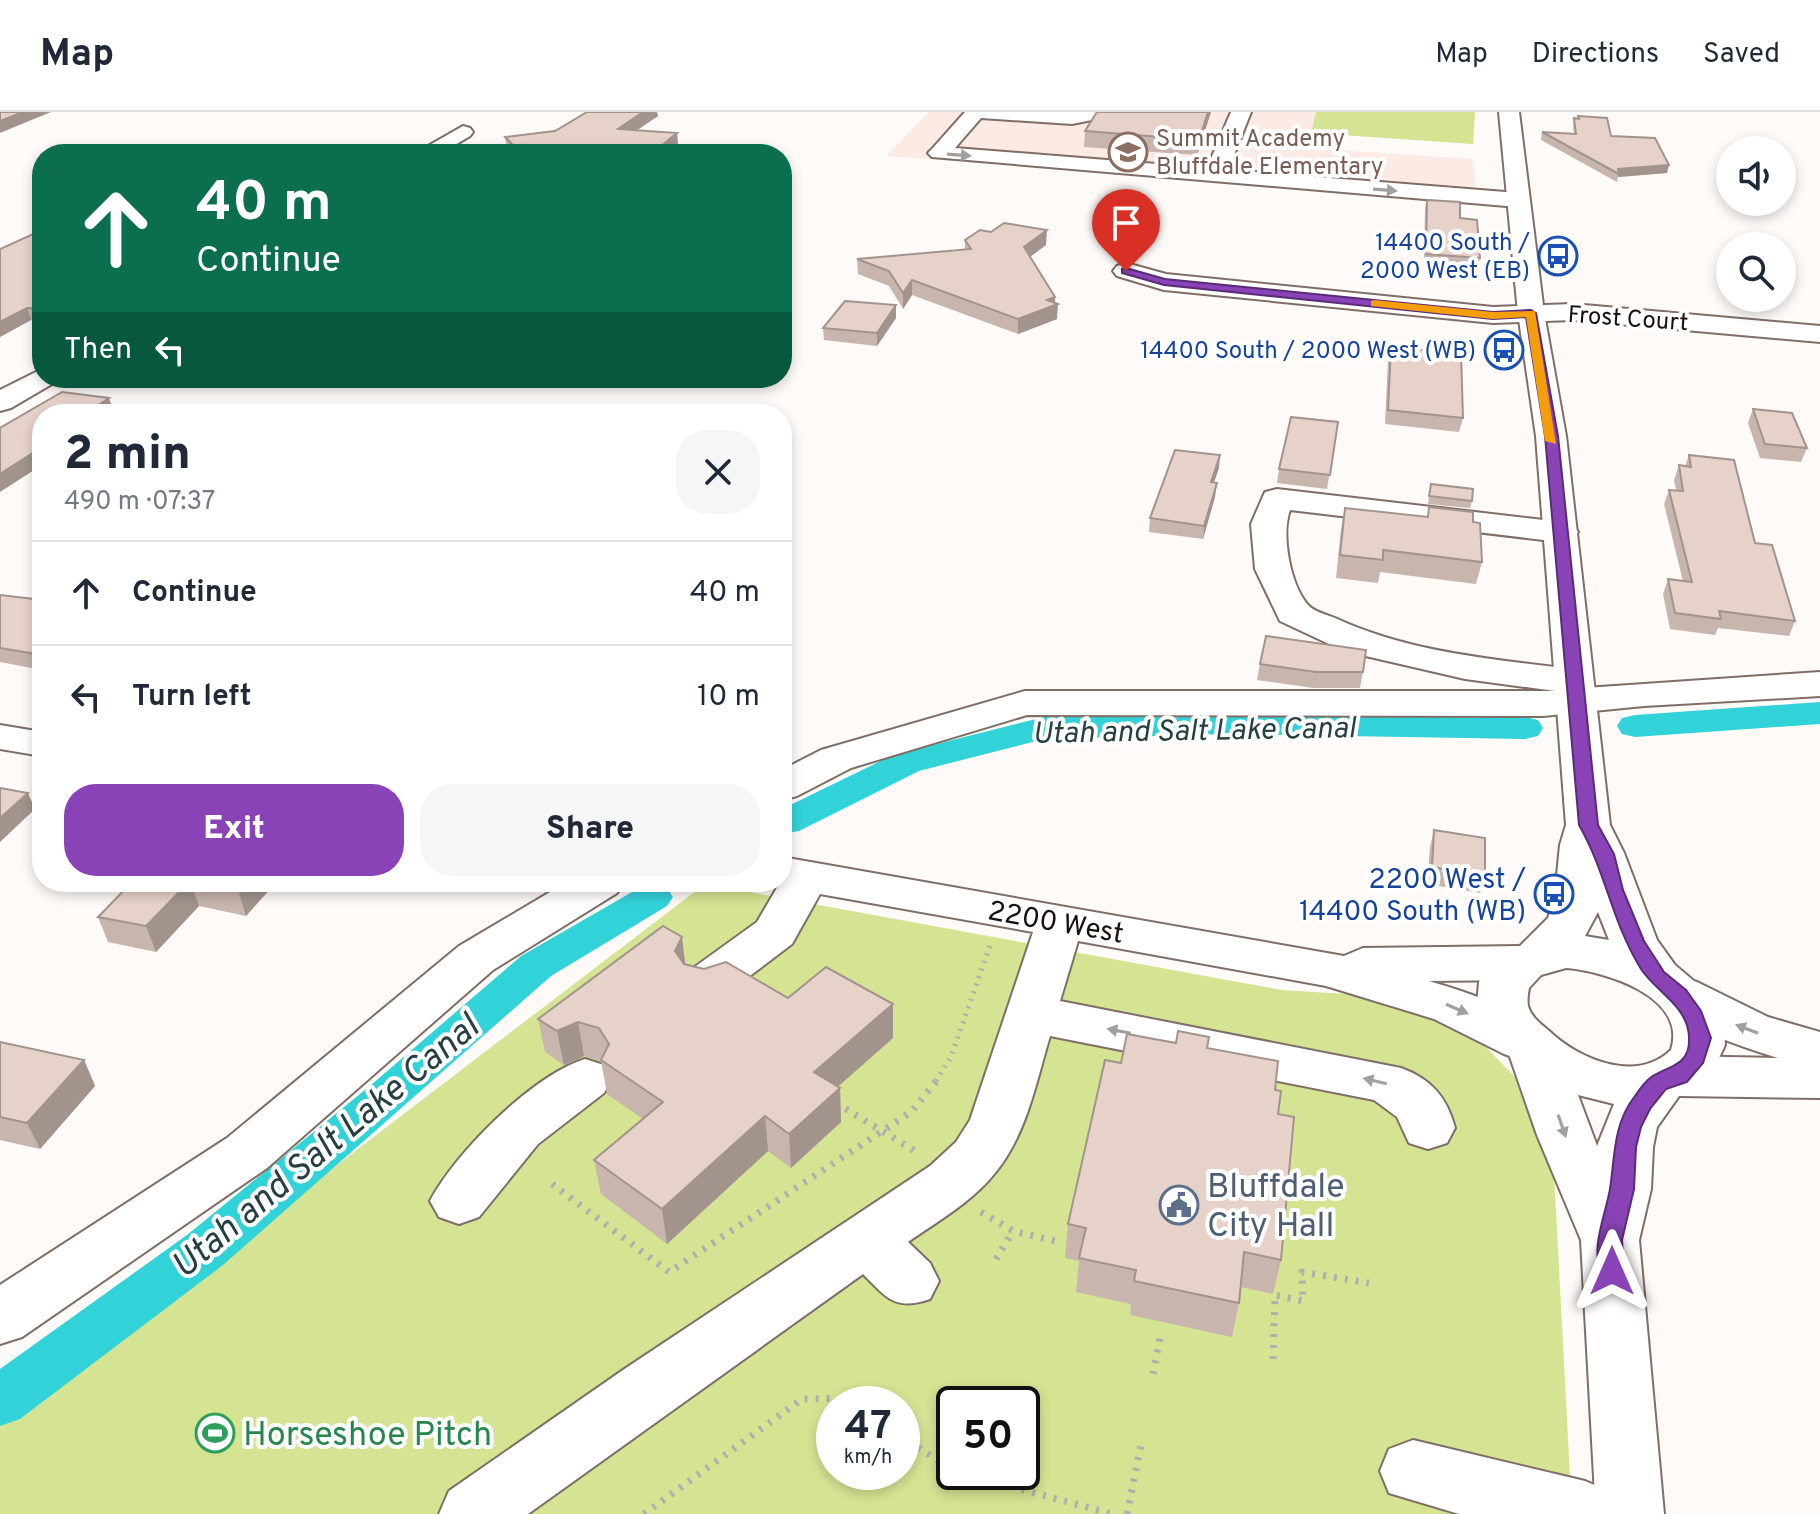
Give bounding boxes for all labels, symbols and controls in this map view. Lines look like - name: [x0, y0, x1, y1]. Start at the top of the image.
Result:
- text: Map: [40, 31, 114, 80]
- text: Map: [1435, 37, 1488, 73]
- text: Directions: [1532, 37, 1659, 73]
- text: Saved: [1703, 37, 1780, 73]
- place label: Summit Academy Bluffdale Elementary: [1156, 125, 1384, 183]
- school or university icon: Summit Academy Bluffdale Elementary: [1107, 131, 1149, 173]
- map controls: [1716, 136, 1796, 312]
- button: sound: [1716, 136, 1796, 216]
- one-way arrow: [947, 149, 972, 162]
- text: 40 m: [196, 170, 332, 240]
- icon: ahead: [64, 176, 168, 280]
- one-way arrow: [1373, 184, 1398, 197]
- pin: [1092, 189, 1160, 271]
- icon: arrive: [1104, 201, 1148, 245]
- place label: 14400 South / 2000 West (EB): [1360, 229, 1530, 287]
- button: search: [1716, 232, 1796, 312]
- bus stop icon: 14400 South / 2000 West (EB): [1537, 235, 1579, 277]
- text: Continue: [196, 239, 341, 285]
- street label: Frost Court: [1567, 301, 1689, 339]
- icon: left: [148, 328, 192, 372]
- bus stop icon: 14400 South / 2000 West (WB): [1483, 329, 1525, 371]
- text: Then: [64, 332, 132, 369]
- place label: 14400 South / 2000 West (WB): [1140, 337, 1476, 367]
- text: 2 min: [64, 426, 191, 486]
- button: close: [676, 430, 760, 514]
- text: 490 m · 07:37: [64, 486, 215, 519]
- icon: ahead: [64, 571, 108, 615]
- text: Continue: [132, 575, 257, 612]
- text: 40 m: [690, 575, 760, 612]
- icon: left: [64, 675, 108, 719]
- text: Turn left: [132, 679, 252, 716]
- text: 10 m: [697, 679, 760, 716]
- water label: Utah and Salt Lake Canal: [1032, 711, 1357, 754]
- button: Exit: [64, 784, 404, 876]
- button: Share: [420, 784, 760, 876]
- place label: 2200 West / 14400 South (WB): [1299, 863, 1526, 931]
- bus stop icon: 2200 West / 14400 South (WB): [1533, 873, 1575, 915]
- street label: 2200 West: [985, 894, 1126, 954]
- one-way arrow: [1445, 1002, 1469, 1015]
- water label: Utah and Salt Lake Canal: [163, 1005, 491, 1290]
- one-way arrow: [1735, 1022, 1759, 1035]
- one-way arrow: [1107, 1024, 1132, 1037]
- one-way arrow: [1362, 1074, 1387, 1087]
- one-way arrow: [1556, 1114, 1568, 1138]
- place label: Bluffdale City Hall: [1207, 1167, 1344, 1249]
- public building icon: Bluffdale City Hall: [1158, 1184, 1200, 1226]
- position arrow: [1570, 1229, 1654, 1313]
- speed limit sign: 50: [936, 1386, 1040, 1490]
- text: 47: [844, 1403, 892, 1453]
- sports icon: Horseshoe Pitch: [194, 1412, 236, 1454]
- place label: Horseshoe Pitch: [243, 1415, 492, 1458]
- text: km/h: [844, 1445, 892, 1471]

